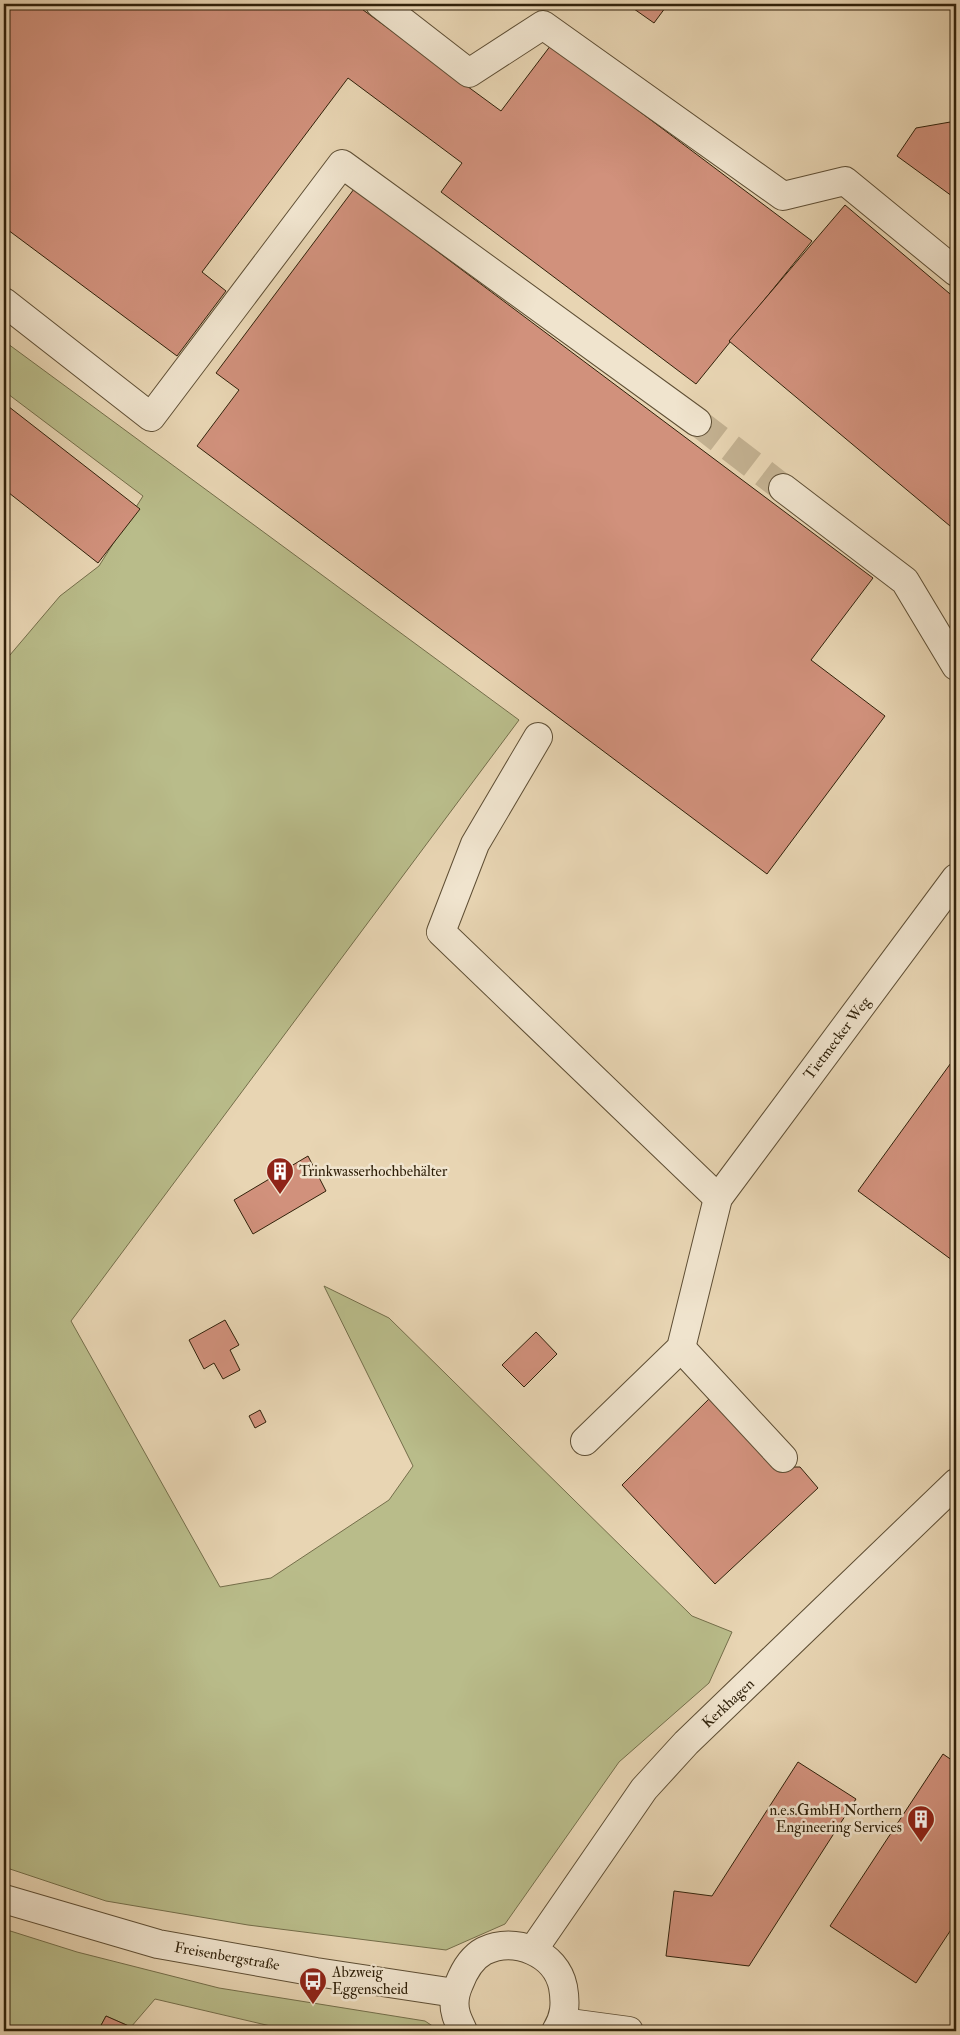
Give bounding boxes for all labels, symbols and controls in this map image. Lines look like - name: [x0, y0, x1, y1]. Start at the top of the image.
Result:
- street label: Tietmecker Weg: [800, 992, 875, 1084]
- building icon: Trinkwasserhochbehälter: [265, 1156, 295, 1195]
- place label: Trinkwasserhochbehälter: [299, 1162, 448, 1181]
- street label: Kerkhagen: [698, 1674, 759, 1732]
- place label: n.e.s.GmbH Northern Engineering Services: [770, 1801, 902, 1837]
- building icon: n.e.s.GmbH Northern Engineering Services: [906, 1804, 936, 1843]
- street label: Freisenbergstraße: [173, 1938, 281, 1975]
- place label: Abzweig Eggenscheid: [331, 1963, 409, 1999]
- bus stop icon: Abzweig Eggenscheid: [298, 1966, 328, 2005]

